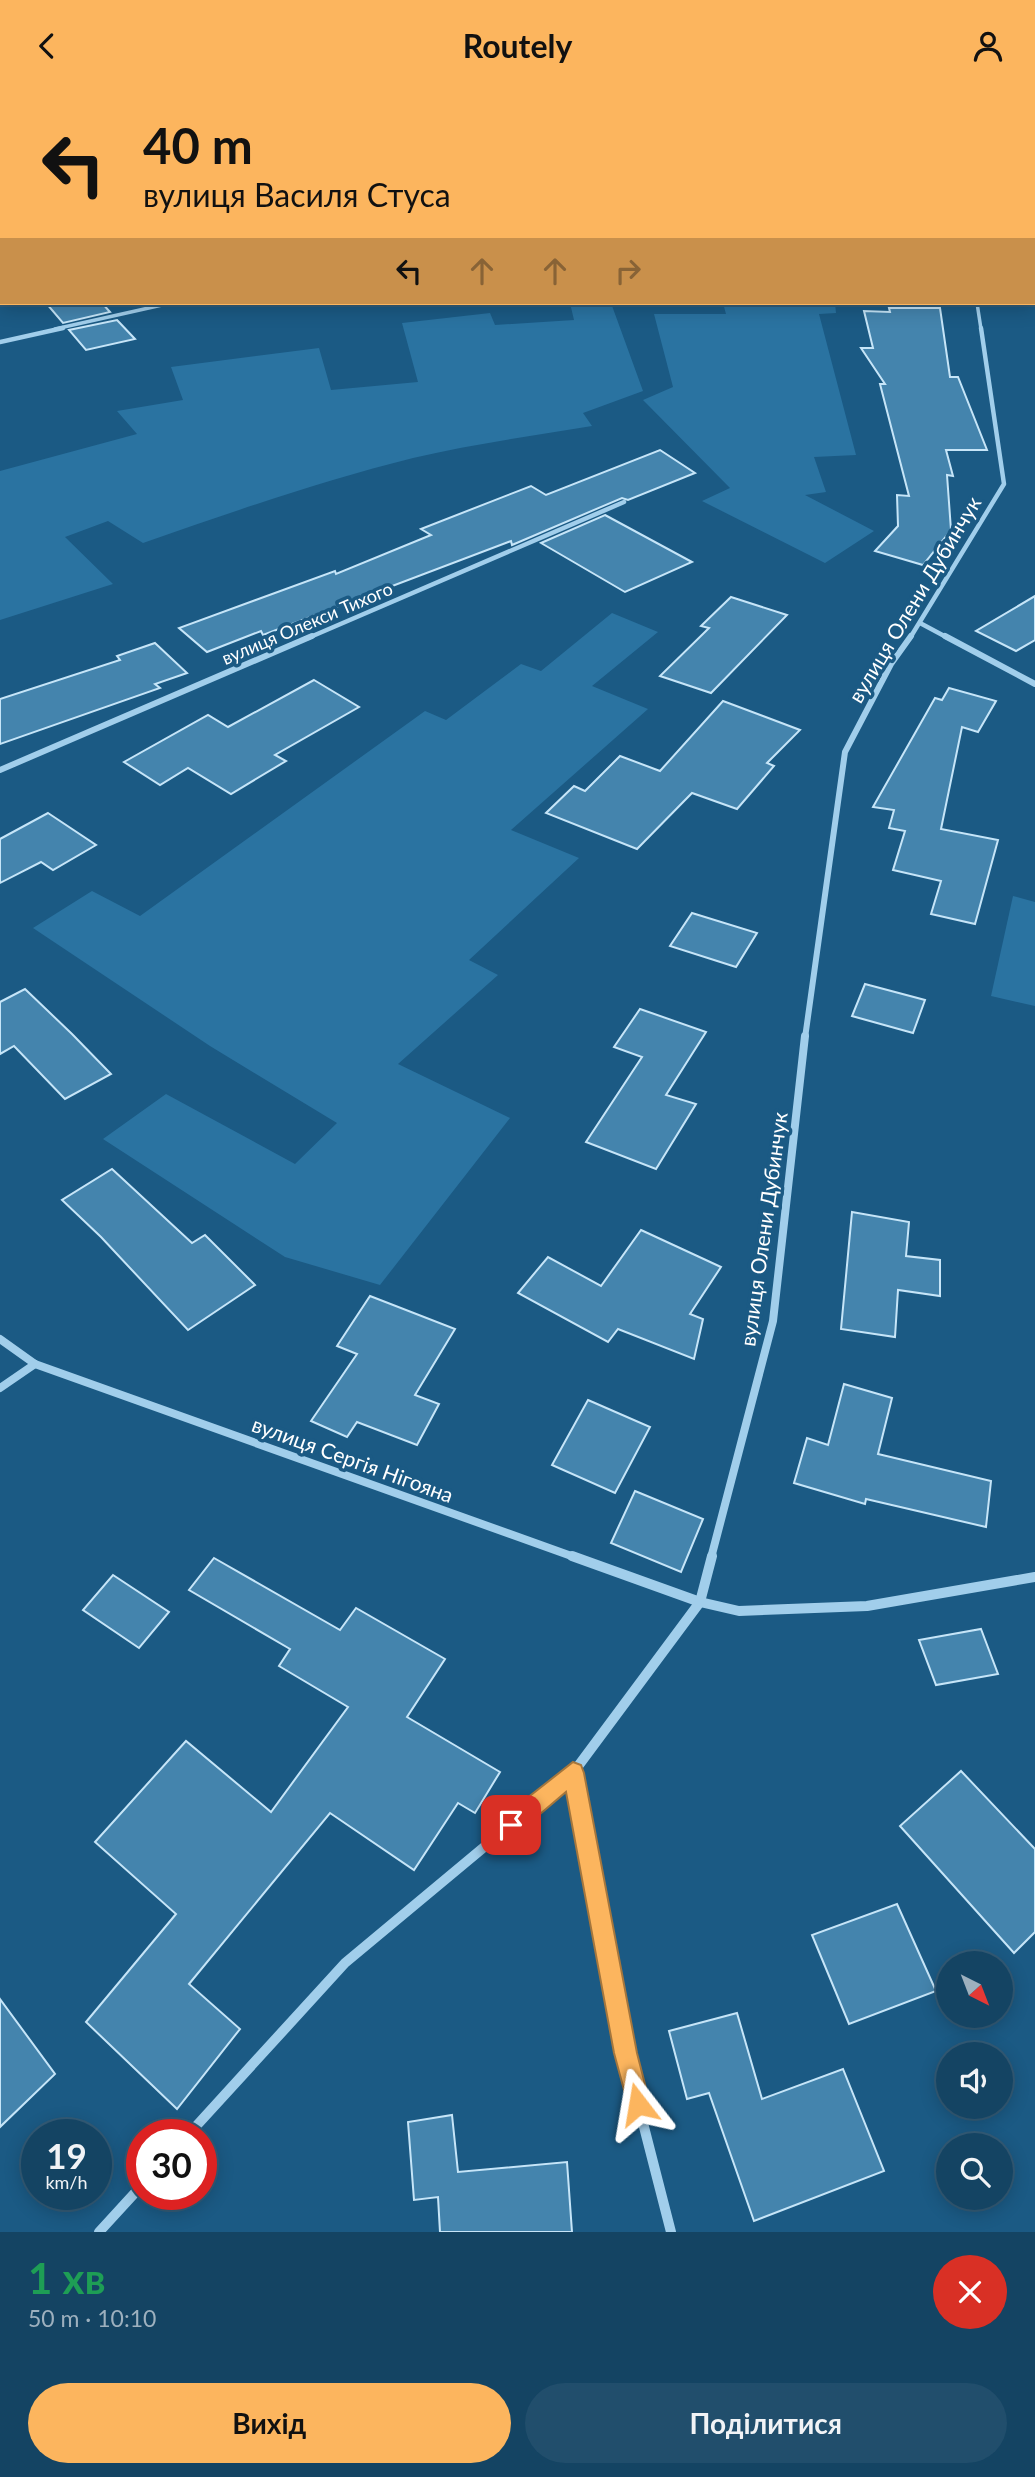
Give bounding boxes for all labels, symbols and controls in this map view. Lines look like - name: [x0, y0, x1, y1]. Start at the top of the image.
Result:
- text: Routely: [463, 26, 572, 65]
- icon: back: [28, 27, 66, 65]
- icon: person: [969, 27, 1007, 65]
- text: 40 m: [143, 116, 253, 174]
- icon: left: [28, 119, 119, 210]
- text: вулиця Василя Стуса: [143, 175, 451, 214]
- icon: left: [390, 252, 428, 290]
- icon: ahead: [463, 252, 501, 290]
- icon: ahead: [536, 252, 574, 290]
- icon: right: [609, 252, 647, 290]
- street label: вулиця Олени Дубинчук: [842, 491, 986, 707]
- street label: вулиця Олекси Тихого: [218, 577, 396, 669]
- street label: вулиця Олени Дубинчук: [734, 1110, 792, 1348]
- street label: вулиця Сергія Нігояна: [249, 1411, 457, 1507]
- pin: [481, 1795, 541, 1855]
- icon: arrive: [492, 1806, 530, 1844]
- north arrow: [936, 1951, 1013, 2028]
- map controls: [936, 1951, 1013, 2210]
- button: sound: [936, 2042, 1013, 2119]
- position arrow: [601, 2067, 675, 2141]
- speed limit sign: 30: [126, 2119, 217, 2210]
- button: search: [936, 2133, 1013, 2210]
- text: 19: [46, 2134, 87, 2176]
- text: km/h: [45, 2171, 88, 2193]
- text: 1 хв: [28, 2253, 106, 2303]
- button: close: [933, 2255, 1007, 2329]
- text: 50 m · 10:10: [28, 2304, 156, 2332]
- button: Вихід: [28, 2383, 511, 2463]
- button: Поділитися: [525, 2383, 1007, 2463]

